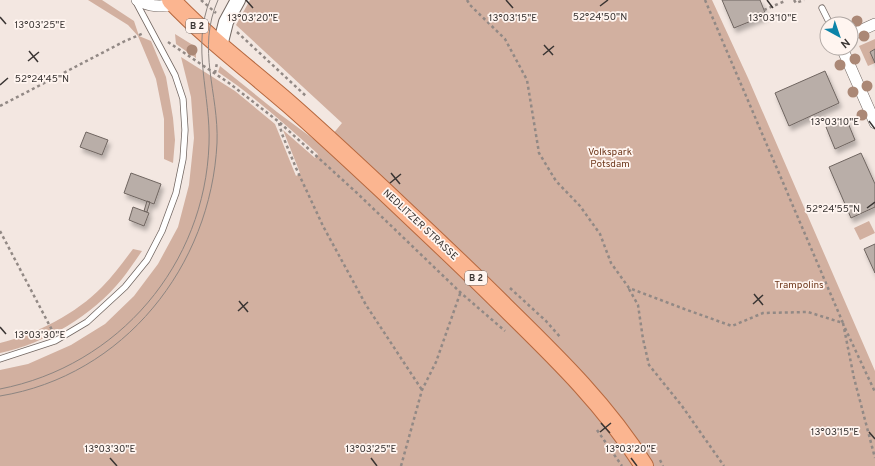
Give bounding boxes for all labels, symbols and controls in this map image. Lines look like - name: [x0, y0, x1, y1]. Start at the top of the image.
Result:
- text: 52°24'50"N: [573, 11, 627, 24]
- text: 13°03'20"E: [228, 12, 278, 25]
- text: 13°03'15"E: [489, 12, 537, 25]
- text: 13°03'10"E: [749, 12, 797, 25]
- north arrow: [819, 16, 859, 56]
- text: 13°03'25"E: [15, 19, 65, 32]
- road number: B 2: [186, 19, 208, 33]
- text: N: [837, 35, 852, 51]
- text: 52°24'45"N: [15, 73, 69, 86]
- text: 13°03'10"E: [811, 116, 859, 129]
- park label: Volkspark Potsdam: [588, 146, 632, 171]
- street label: NEDLITZER STRASSE: [380, 187, 460, 263]
- text: 52°24'55"N: [806, 203, 860, 216]
- road number: B 2: [465, 271, 487, 285]
- park label: Trampolins: [774, 279, 824, 292]
- text: 13°03'30"E: [15, 329, 65, 342]
- text: 13°03'15"E: [811, 426, 859, 439]
- text: 13°03'30"E: [85, 443, 135, 456]
- text: 13°03'25"E: [346, 443, 396, 456]
- text: 13°03'20"E: [606, 443, 656, 456]

